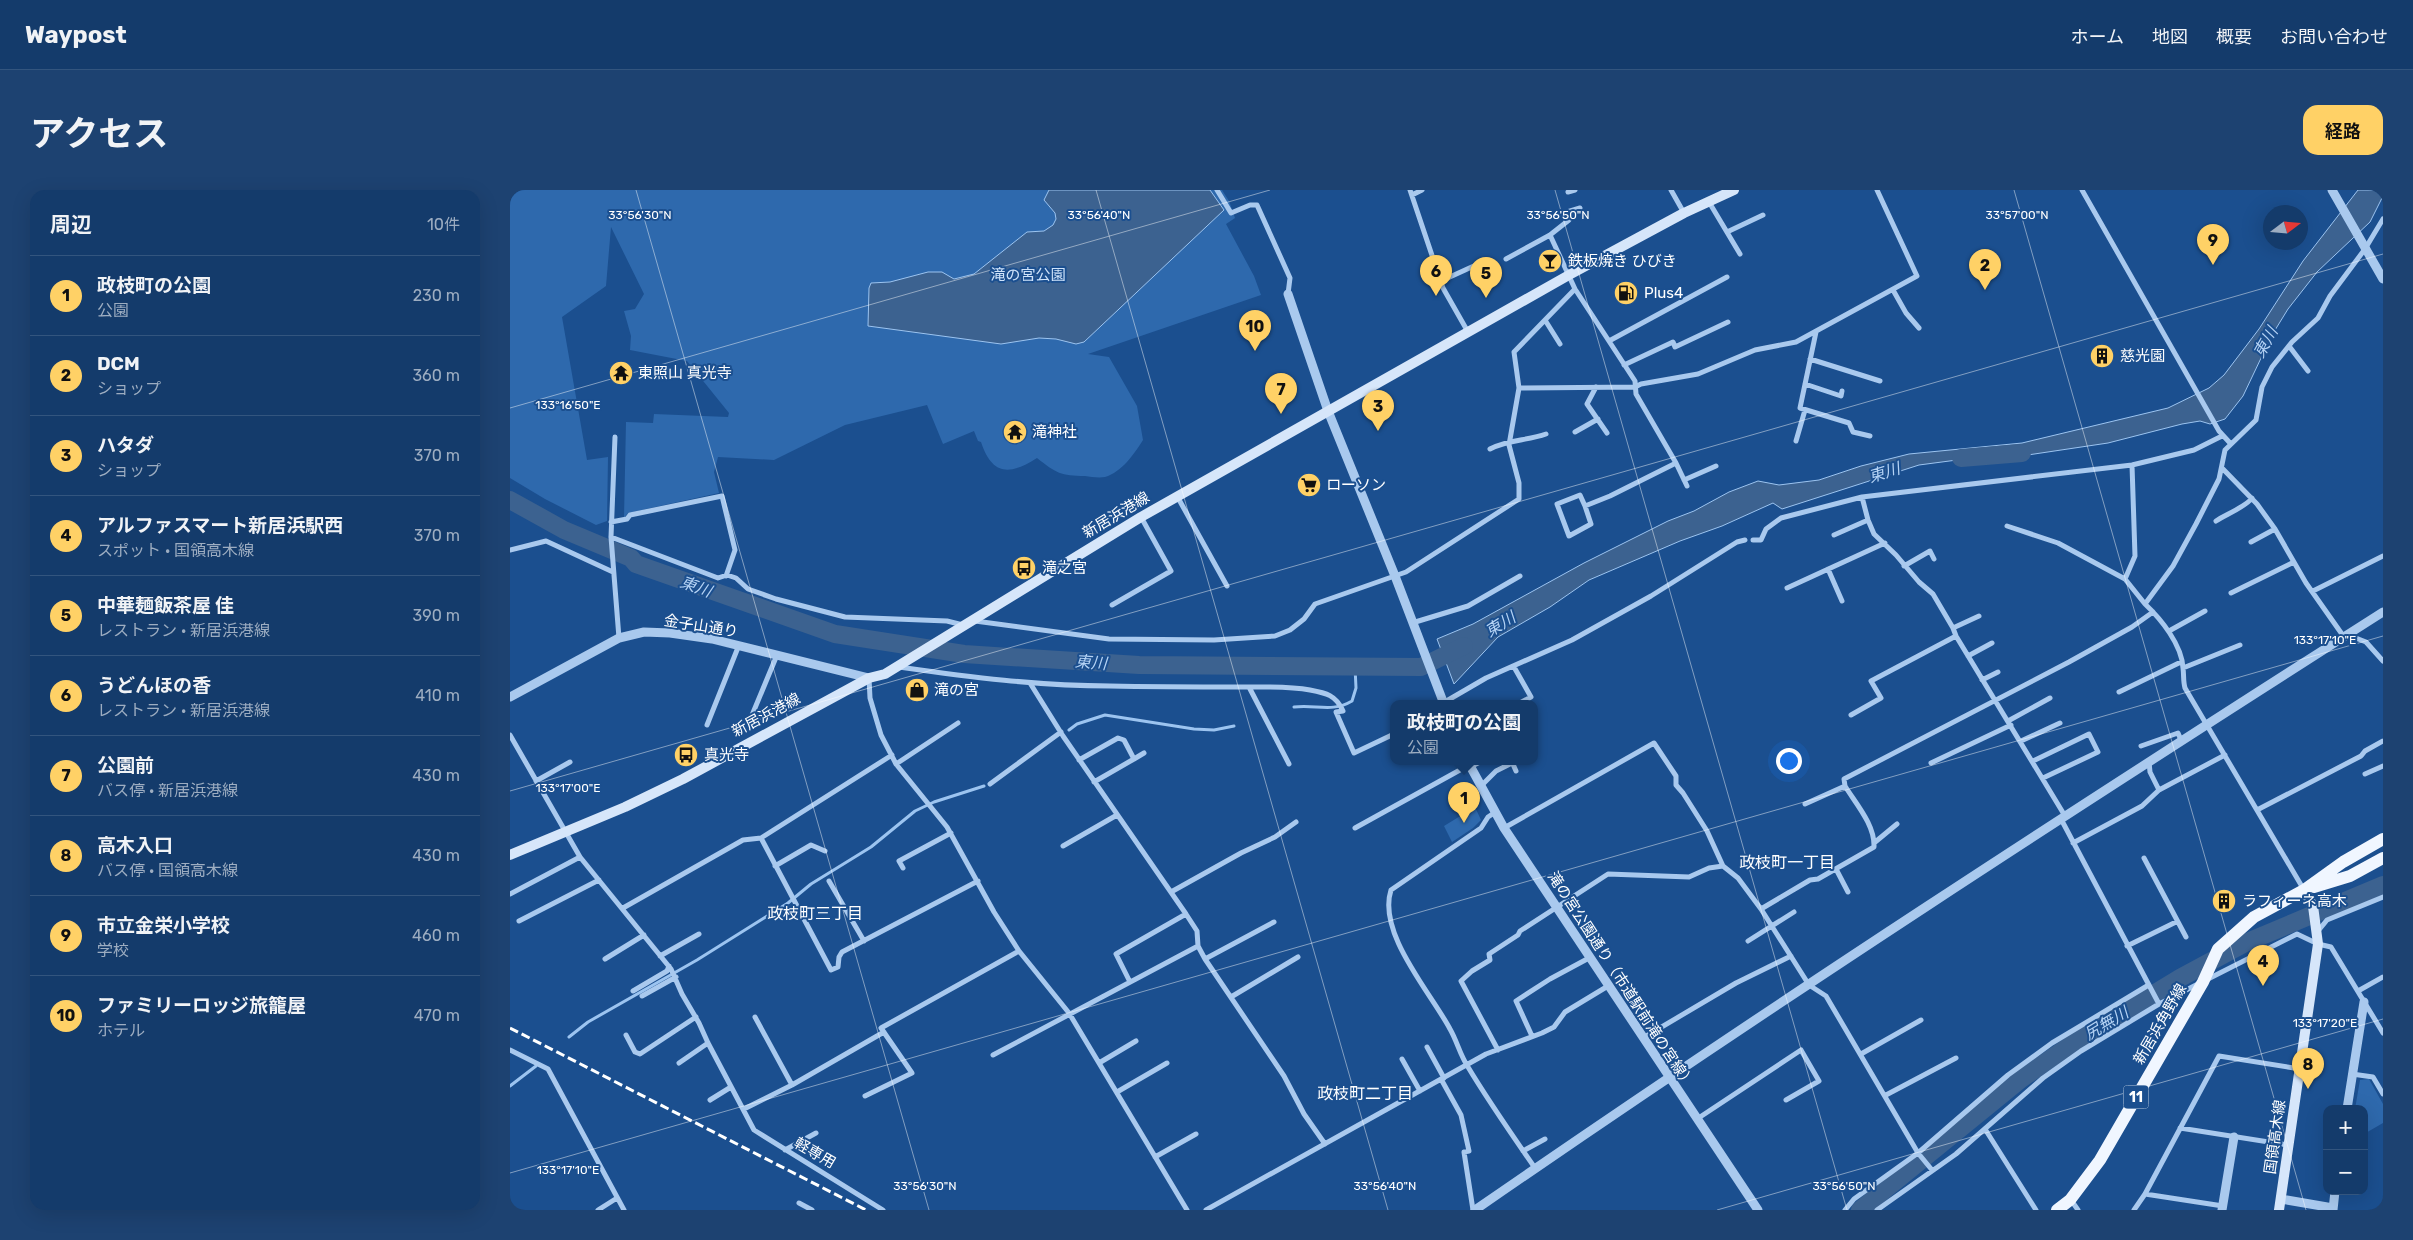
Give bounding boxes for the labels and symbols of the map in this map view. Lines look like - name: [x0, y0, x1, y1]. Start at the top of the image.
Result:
- north arrow: [2263, 205, 2308, 250]
- text: 33°56'30"N: [608, 208, 672, 222]
- text: 33°56'40"N: [1068, 208, 1130, 222]
- text: 33°56'50"N: [1526, 208, 1590, 222]
- text: 33°57'00"N: [1985, 208, 2049, 222]
- pin: 9: [2197, 224, 2229, 265]
- bar icon: 鉄板焼き ひびき: [1537, 248, 1563, 274]
- pin: 2: [1969, 249, 2001, 290]
- place label: 鉄板焼き ひびき: [1568, 252, 1677, 270]
- pin: 6: [1420, 255, 1452, 296]
- pin: 5: [1470, 257, 1502, 298]
- park label: 滝の宮公園: [990, 266, 1066, 284]
- fuel station icon: Plus4: [1613, 280, 1639, 306]
- place label: Plus4: [1644, 284, 1683, 302]
- pin: 10: [1239, 310, 1271, 351]
- water label: 東川: [2249, 322, 2282, 361]
- building icon: 慈光園: [2089, 343, 2115, 369]
- place label: 慈光園: [2120, 347, 2165, 365]
- temple icon: 東照山 真光寺: [608, 360, 634, 386]
- place label: 東照山 真光寺: [638, 364, 732, 382]
- pin: 7: [1265, 373, 1297, 414]
- pin: 3: [1362, 390, 1394, 431]
- text: 133°16'50"E: [535, 398, 601, 412]
- temple icon: 滝神社: [1002, 419, 1028, 445]
- place label: 滝神社: [1032, 423, 1077, 441]
- water label: 東川: [1866, 458, 1904, 486]
- supermarket icon: ローソン: [1296, 472, 1322, 498]
- place label: ローソン: [1326, 476, 1386, 494]
- street label: 新居浜港線: [1079, 488, 1153, 542]
- bus stop icon: 滝之宮: [1011, 555, 1037, 581]
- place label: 滝之宮: [1042, 559, 1087, 577]
- water label: 東川: [678, 572, 716, 602]
- water label: 東川: [1482, 607, 1521, 641]
- street label: 金子山通り: [663, 611, 739, 641]
- text: 133°17'10"E: [2294, 633, 2356, 647]
- water label: 東川: [1074, 652, 1110, 673]
- shop icon: 滝の宮: [904, 677, 930, 703]
- place label: 滝の宮: [934, 681, 979, 699]
- street label: 新居浜港線: [729, 689, 803, 741]
- bus stop icon: 真光寺: [673, 742, 699, 768]
- place label: 真光寺: [704, 746, 749, 764]
- your location: [1776, 748, 1802, 774]
- text: 133°17'00"E: [535, 781, 601, 795]
- pin: 1: [1448, 782, 1480, 823]
- district label: 政枝町一丁目: [1739, 853, 1835, 872]
- street label: 滝の宮公園通り（市道駅前滝の宮線）: [1544, 868, 1698, 1092]
- building icon: ラフィーネ高木: [2211, 888, 2237, 914]
- place label: ラフィーネ高木: [2242, 892, 2347, 910]
- district label: 政枝町三丁目: [767, 904, 863, 923]
- pin: 4: [2247, 945, 2279, 986]
- street label: 新居浜角野線: [2130, 981, 2190, 1067]
- water label: 尻無川: [2081, 1002, 2133, 1044]
- text: 133°17'20"E: [2293, 1016, 2357, 1030]
- pin: 8: [2292, 1048, 2324, 1089]
- district label: 政枝町二丁目: [1317, 1084, 1413, 1103]
- road number: 11: [2124, 1086, 2148, 1109]
- street label: 国領高木線: [2261, 1099, 2289, 1175]
- street label: 軽専用: [791, 1134, 839, 1172]
- text: 133°17'10"E: [537, 1163, 599, 1177]
- text: 33°56'30"N: [893, 1179, 957, 1193]
- text: 33°56'40"N: [1354, 1179, 1416, 1193]
- text: 33°56'50"N: [1812, 1179, 1876, 1193]

